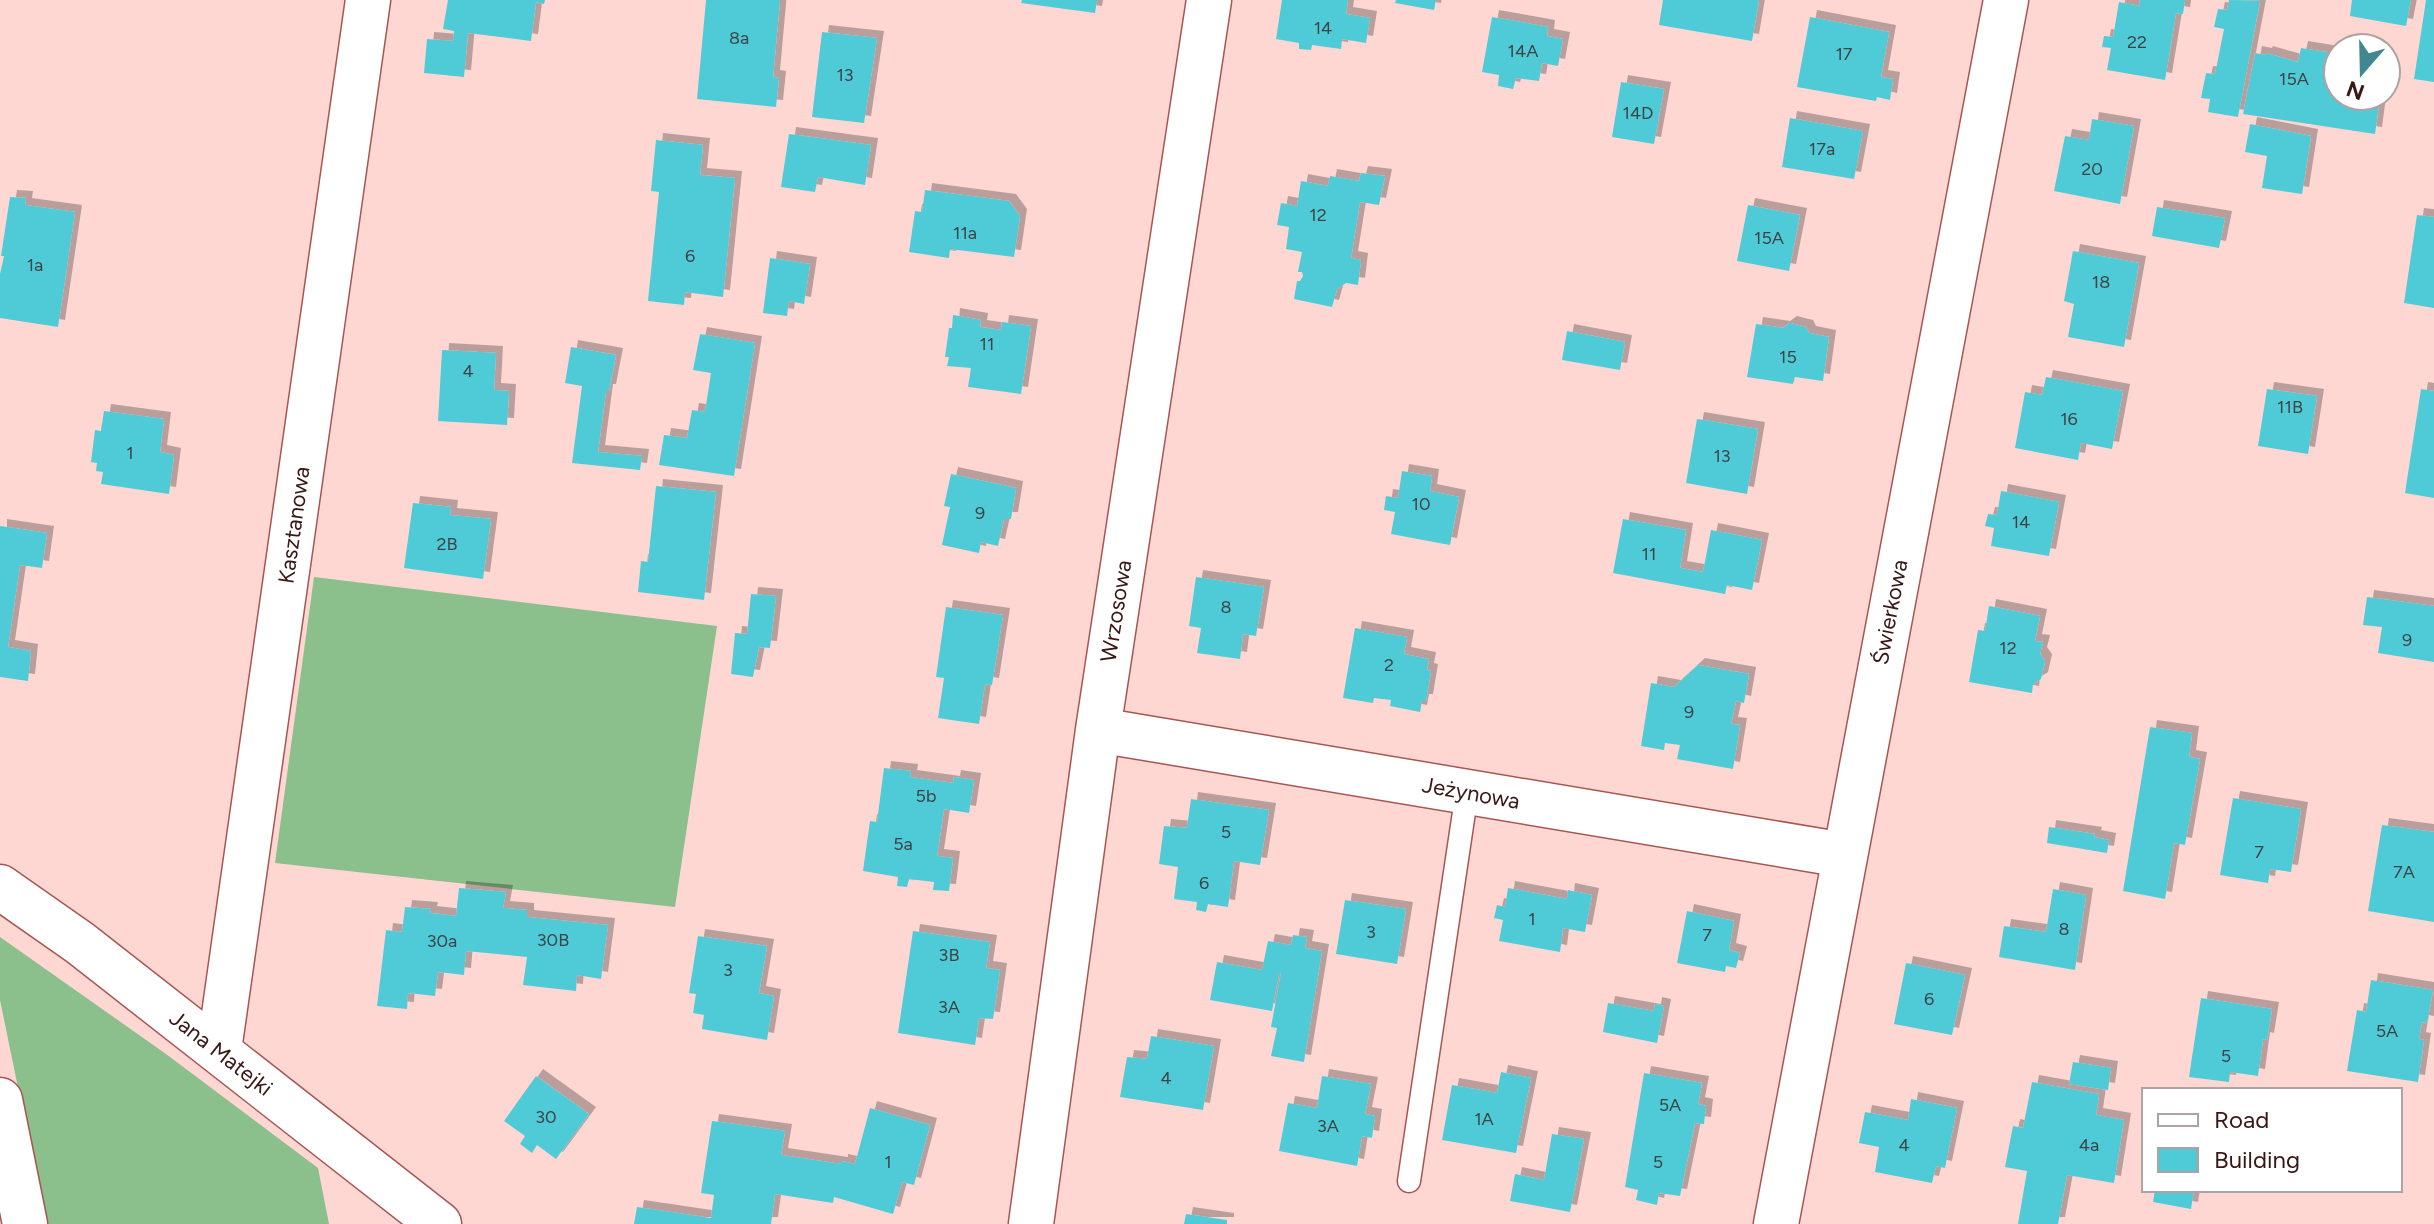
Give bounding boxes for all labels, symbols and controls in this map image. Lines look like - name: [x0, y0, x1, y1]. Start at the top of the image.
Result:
- house number: 14: [1314, 17, 1332, 39]
- house number: 8a: [729, 27, 749, 49]
- house number: 22: [2127, 31, 2147, 53]
- north arrow: [2322, 32, 2402, 112]
- house number: 14A: [1508, 40, 1538, 62]
- house number: 17: [1835, 43, 1853, 65]
- house number: 13: [836, 64, 854, 86]
- house number: 15A: [2279, 68, 2309, 90]
- text: N: [2343, 75, 2368, 106]
- house number: 14D: [1623, 102, 1654, 124]
- house number: 17a: [1809, 138, 1835, 160]
- house number: 20: [2081, 158, 2103, 180]
- house number: 12: [1309, 204, 1327, 226]
- house number: 11a: [953, 222, 977, 244]
- house number: 15A: [1754, 227, 1784, 249]
- house number: 6: [685, 245, 695, 267]
- house number: 1a: [27, 254, 43, 276]
- house number: 18: [2092, 271, 2110, 293]
- house number: 11: [980, 333, 994, 355]
- house number: 15: [1779, 346, 1797, 368]
- house number: 4: [462, 360, 474, 382]
- house number: 11B: [2277, 396, 2303, 418]
- house number: 16: [2060, 408, 2078, 430]
- house number: 1: [126, 442, 134, 464]
- house number: 13: [1713, 445, 1731, 467]
- street label: Kasztanowa: [272, 465, 316, 585]
- house number: 10: [1412, 493, 1430, 515]
- house number: 9: [975, 502, 985, 524]
- house number: 14: [2012, 511, 2030, 533]
- house number: 2B: [436, 533, 458, 555]
- house number: 11: [1642, 543, 1656, 565]
- street label: Świerkowa: [1867, 557, 1913, 667]
- street label: Wrzosowa: [1095, 558, 1137, 664]
- house number: 8: [1220, 596, 1232, 618]
- house number: 9: [2402, 629, 2412, 651]
- house number: 12: [1999, 637, 2017, 659]
- house number: 2: [1384, 654, 1394, 676]
- house number: 9: [1684, 701, 1694, 723]
- street label: Jeżynowa: [1420, 771, 1522, 815]
- house number: 5b: [916, 785, 936, 807]
- house number: 5: [1221, 821, 1231, 843]
- house number: 5a: [893, 833, 913, 855]
- house number: 7: [2254, 841, 2264, 863]
- house number: 7A: [2393, 861, 2415, 883]
- house number: 6: [1199, 872, 1209, 894]
- house number: 1: [1528, 908, 1536, 930]
- house number: 8: [2058, 918, 2070, 940]
- house number: 3: [1366, 921, 1376, 943]
- house number: 7: [1702, 924, 1712, 946]
- house number: 30B: [537, 929, 569, 951]
- house number: 30a: [427, 930, 457, 952]
- house number: 3B: [939, 944, 959, 966]
- house number: 3: [723, 959, 733, 981]
- house number: 6: [1924, 988, 1934, 1010]
- house number: 3A: [938, 996, 960, 1018]
- street label: Jana Matejki: [164, 1004, 278, 1102]
- house number: 5A: [2376, 1020, 2398, 1042]
- house number: 5: [2221, 1045, 2231, 1067]
- house number: 4: [1160, 1067, 1172, 1089]
- legend: [2142, 1088, 2402, 1192]
- house number: 5A: [1659, 1094, 1681, 1116]
- text: Road: [2214, 1105, 2269, 1134]
- house number: 30: [535, 1106, 557, 1128]
- house number: 1A: [1474, 1108, 1494, 1130]
- house number: 3A: [1317, 1115, 1339, 1137]
- house number: 4: [1898, 1134, 1910, 1156]
- house number: 4a: [2079, 1134, 2099, 1156]
- text: Building: [2214, 1145, 2300, 1174]
- house number: 1: [884, 1151, 892, 1173]
- house number: 5: [1653, 1151, 1663, 1173]

